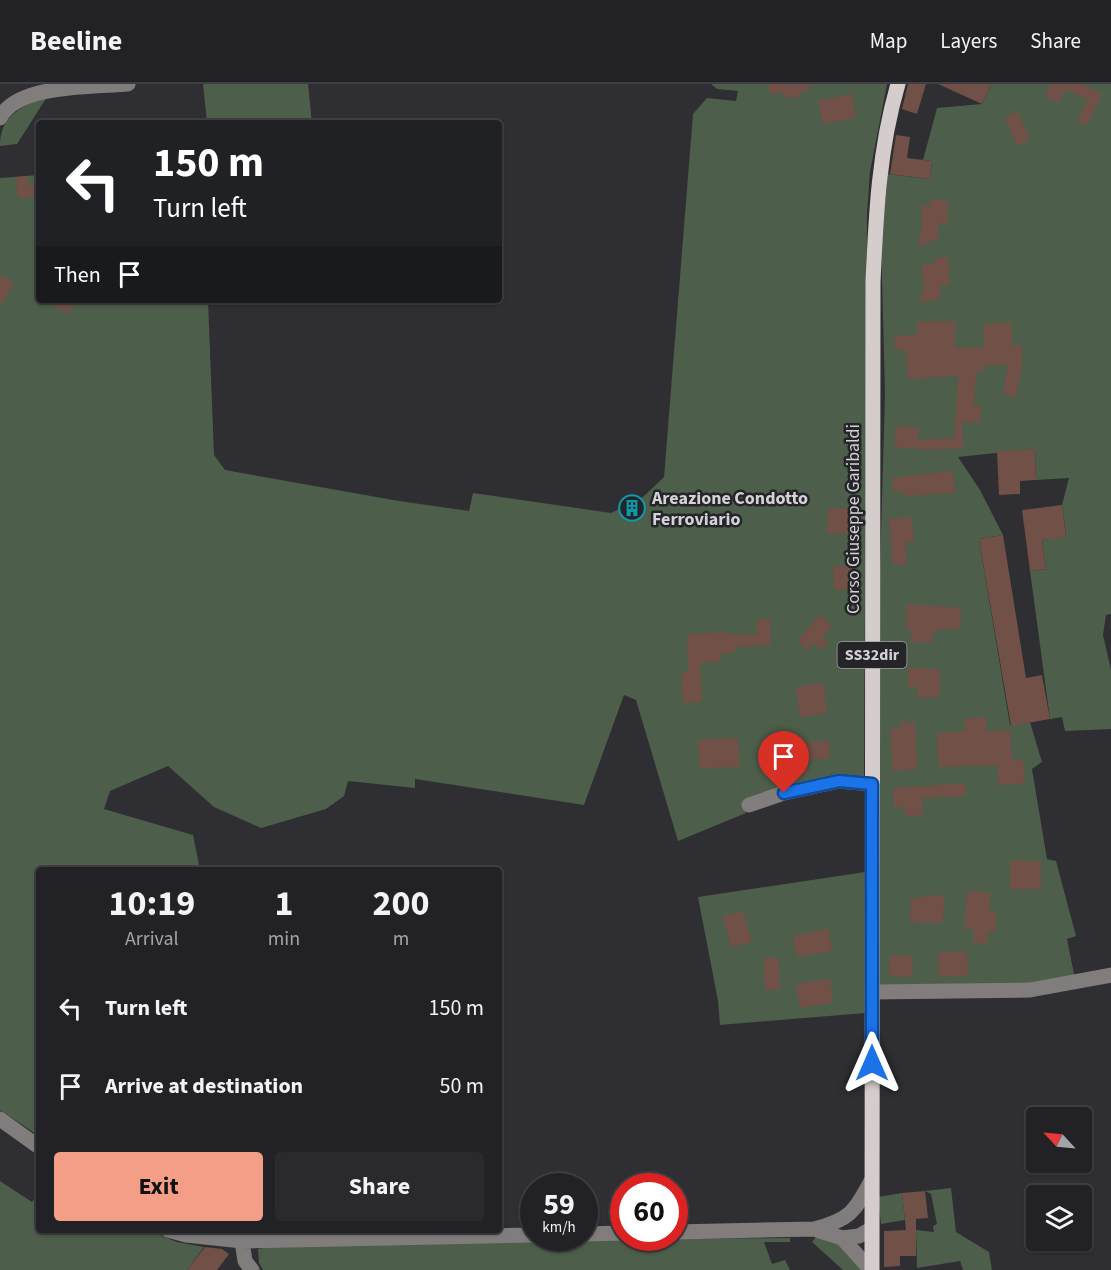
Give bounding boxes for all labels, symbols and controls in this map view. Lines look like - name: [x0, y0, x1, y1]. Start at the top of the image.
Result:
- text: Beeline: [30, 21, 122, 61]
- text: Map: [870, 26, 907, 56]
- text: Layers: [940, 26, 997, 56]
- text: Share: [1030, 26, 1081, 56]
- text: 150 m: [153, 133, 264, 193]
- icon: left: [54, 144, 132, 222]
- text: Turn left: [153, 189, 247, 228]
- icon: arrive: [113, 258, 146, 291]
- text: Then: [54, 259, 101, 291]
- street label: Corso Giuseppe Garibaldi: [841, 424, 866, 614]
- place label: Areazione Condotto Ferroviario: [651, 486, 808, 532]
- building icon: Areazione Condotto Ferroviario: [617, 493, 647, 523]
- road number: SS32dir: [838, 642, 906, 668]
- pin: [758, 731, 809, 793]
- icon: arrive: [767, 740, 800, 773]
- text: 10:19: [108, 878, 195, 929]
- text: 1: [274, 878, 293, 929]
- text: 200: [373, 878, 430, 929]
- text: Arrival: [125, 925, 179, 953]
- text: min: [268, 925, 300, 953]
- text: m: [393, 925, 409, 953]
- icon: left: [54, 992, 87, 1025]
- text: Turn left: [105, 992, 187, 1024]
- text: 150 m: [429, 992, 484, 1024]
- position arrow: [840, 1031, 904, 1095]
- icon: arrive: [54, 1070, 87, 1103]
- text: Arrive at destination: [105, 1070, 303, 1102]
- text: 50 m: [439, 1070, 484, 1102]
- north arrow: [1026, 1107, 1092, 1173]
- map controls: [1026, 1107, 1092, 1251]
- button: Exit: [54, 1152, 263, 1221]
- button: Share: [275, 1152, 484, 1221]
- speed limit sign: 60: [610, 1173, 688, 1251]
- text: 59: [543, 1183, 575, 1226]
- button: layers: [1026, 1185, 1092, 1251]
- text: km/h: [542, 1217, 576, 1238]

